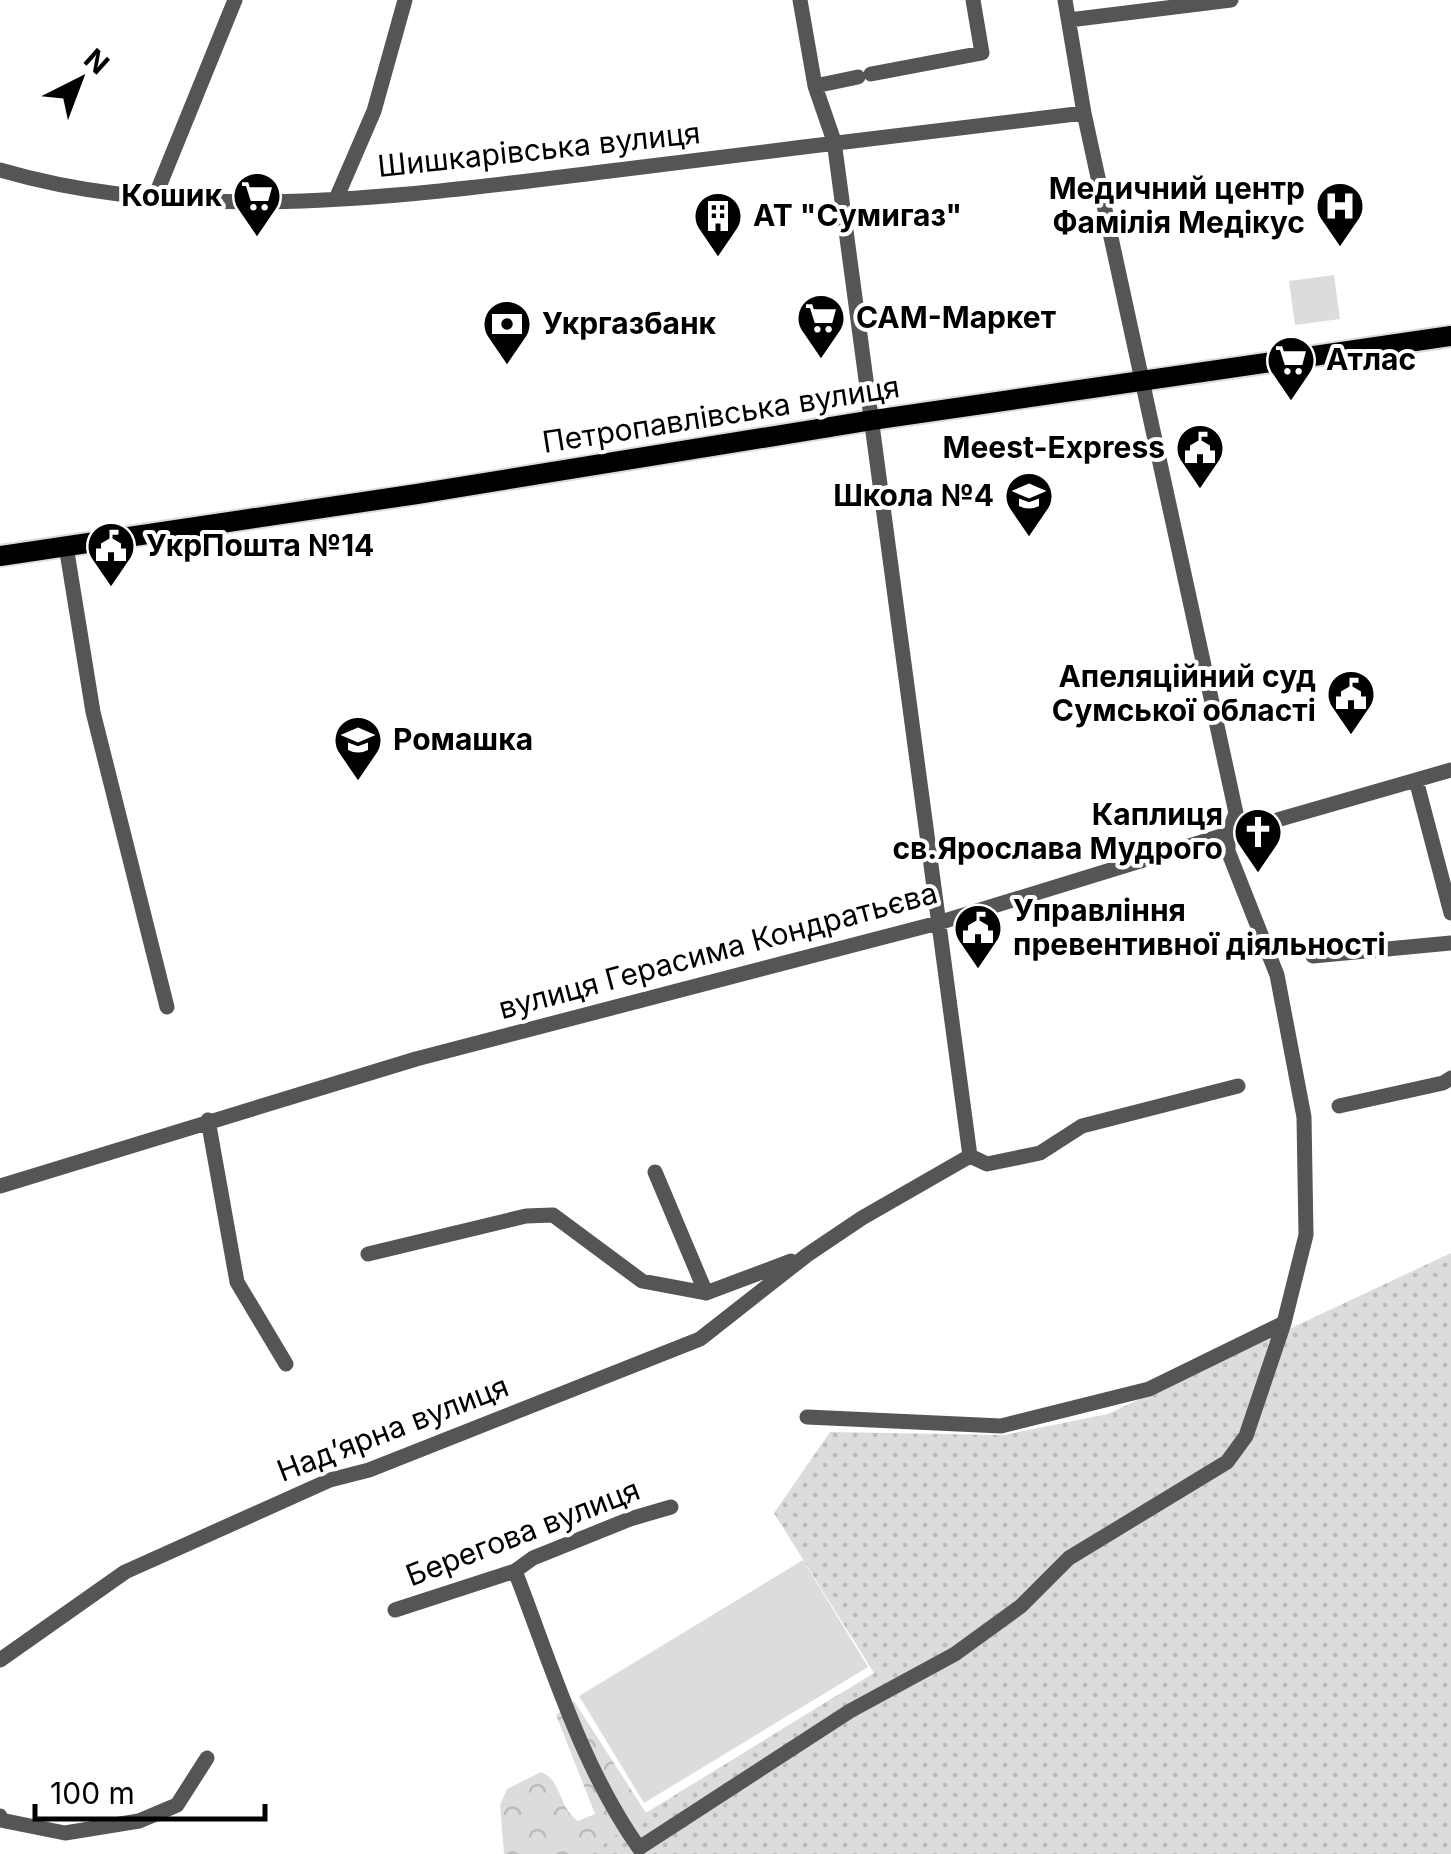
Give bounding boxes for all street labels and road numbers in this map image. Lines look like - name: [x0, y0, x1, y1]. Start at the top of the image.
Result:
- street label: Шишкарівська вулиця: [376, 114, 702, 184]
- street label: Петропавлівська вулиця: [540, 368, 902, 460]
- street label: вулиця Герасима Кондратьєва: [494, 874, 941, 1026]
- street label: Надʼярна вулиця: [272, 1367, 513, 1489]
- street label: Берегова вулиця: [401, 1471, 645, 1593]

